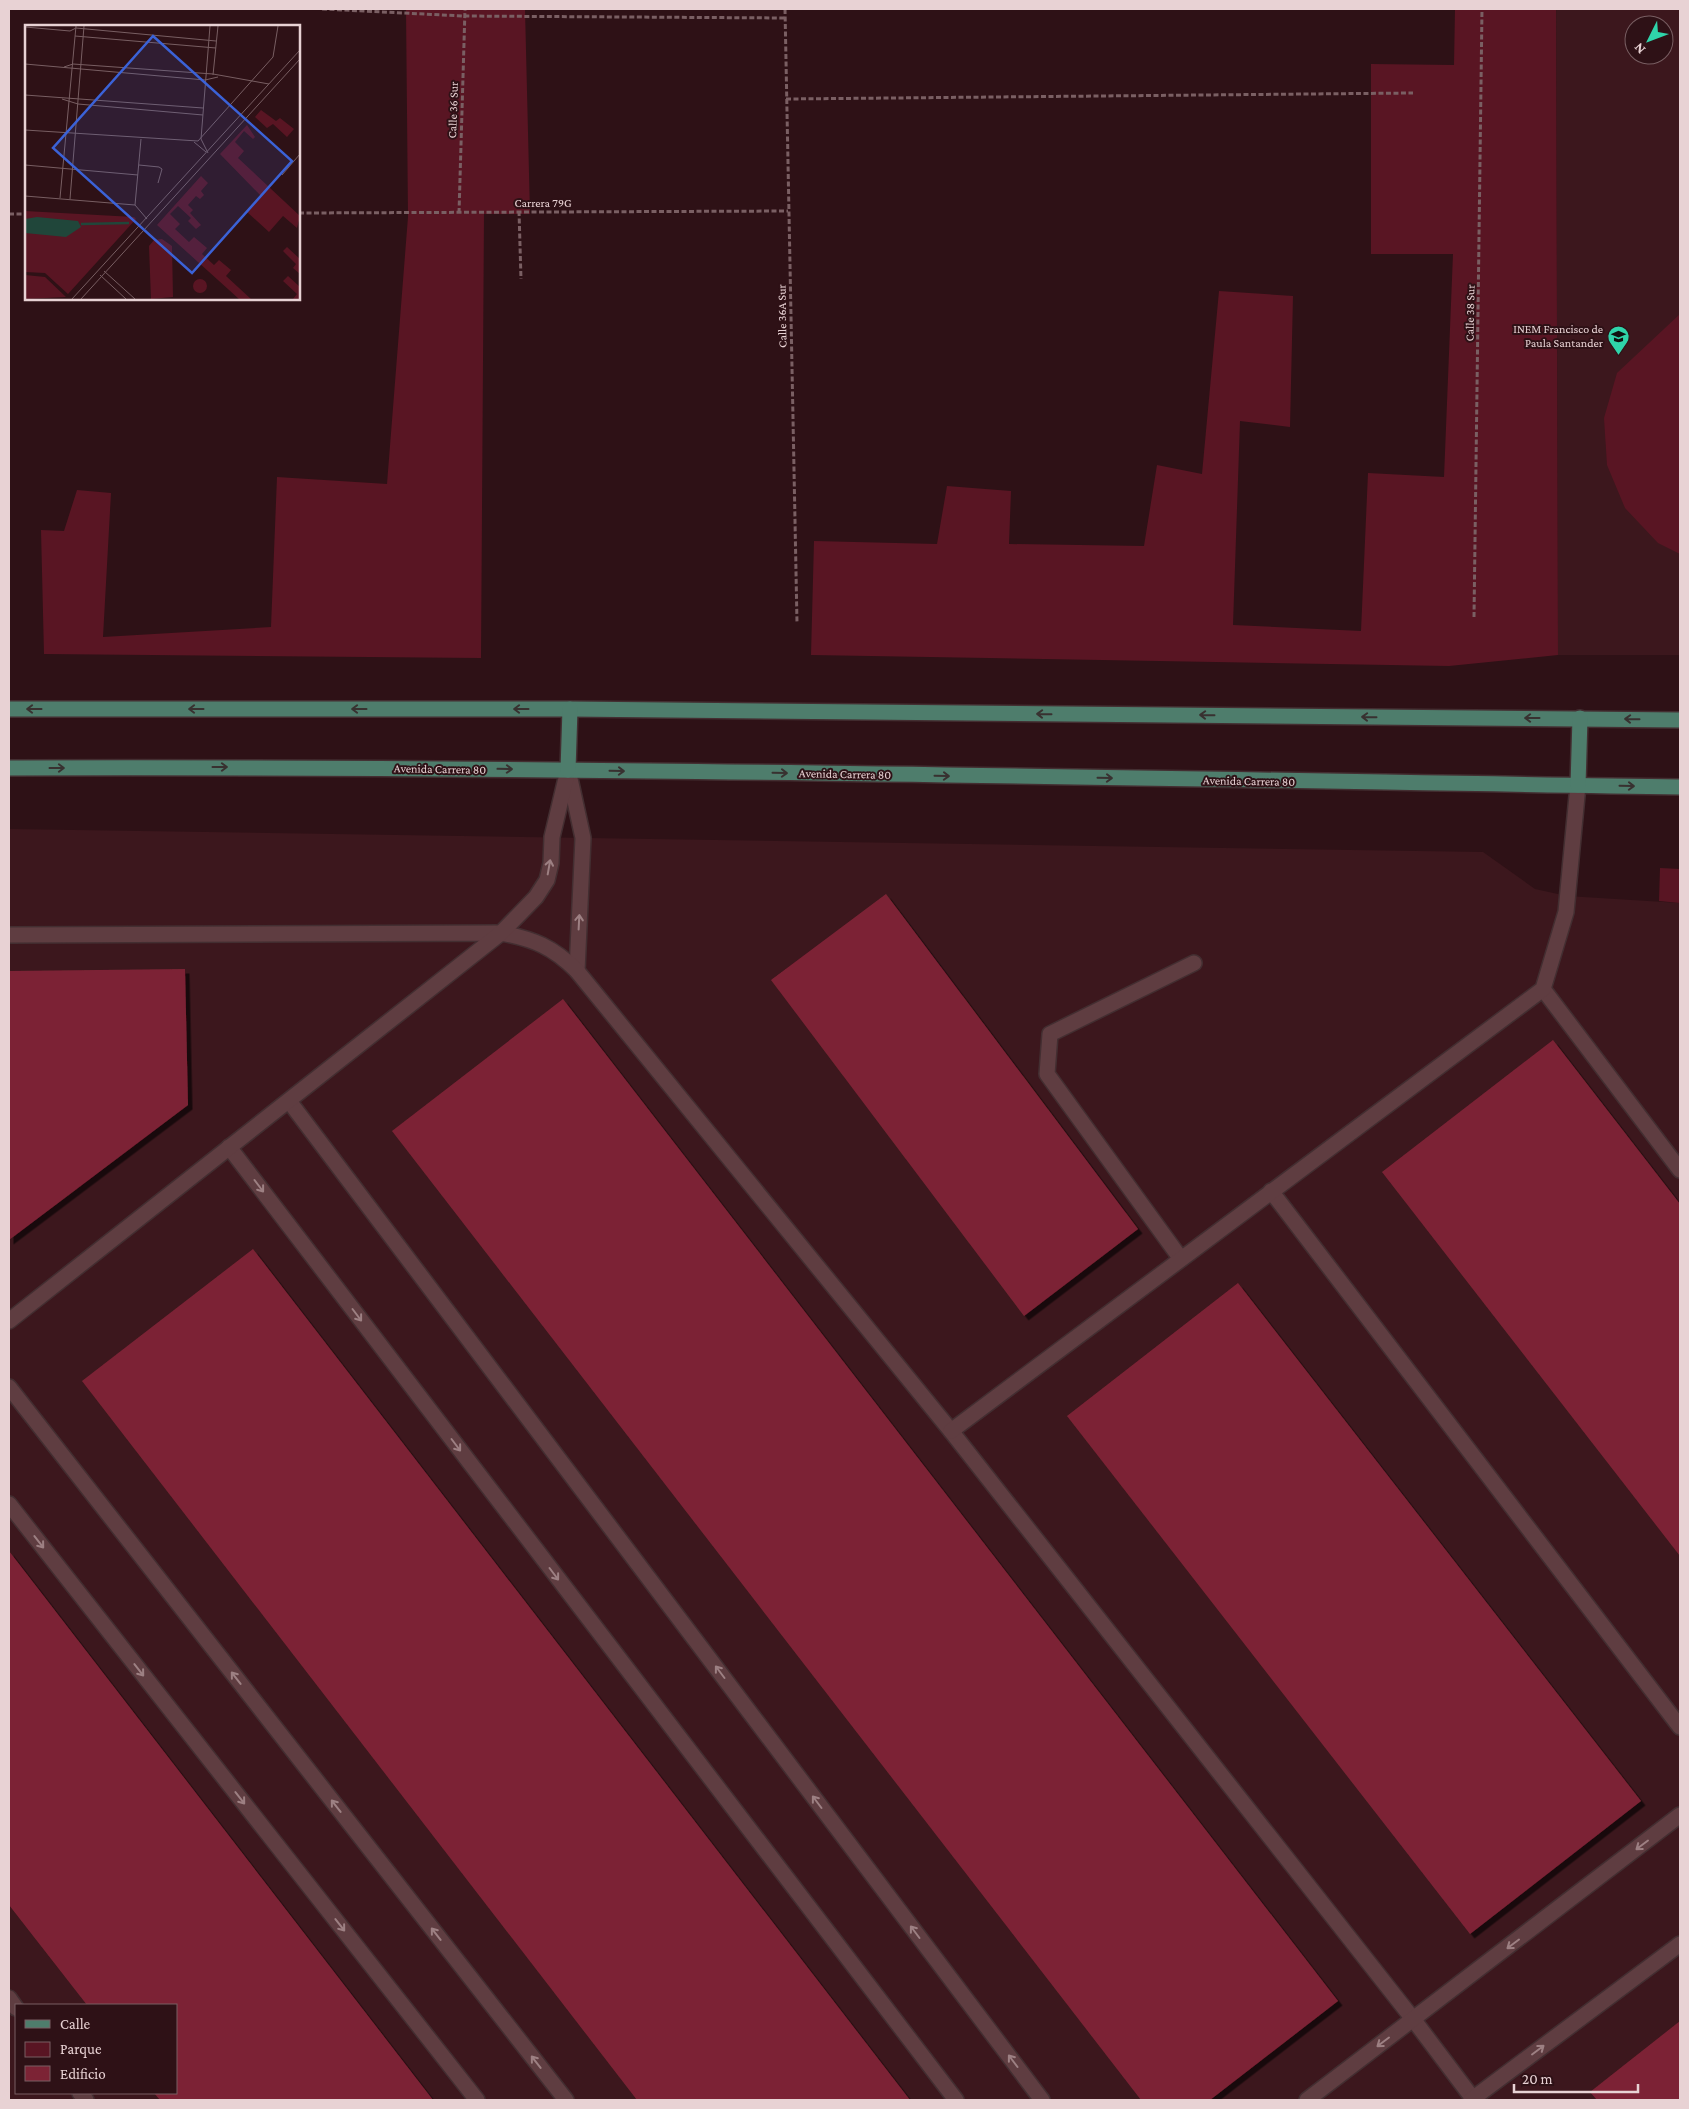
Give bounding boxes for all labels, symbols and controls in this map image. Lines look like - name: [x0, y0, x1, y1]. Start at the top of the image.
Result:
- north arrow: [1624, 15, 1674, 65]
- inset map: [25, 25, 300, 300]
- text: N: [1630, 39, 1648, 58]
- street label: Calle 36 Sur: [445, 81, 461, 139]
- street label: Carrera 79G: [514, 196, 572, 210]
- street label: Calle 36A Sur: [774, 283, 790, 348]
- street label: Calle 38 Sur: [1463, 284, 1478, 342]
- place label: INEM Francisco de Paula Santander: [1513, 322, 1604, 350]
- school or university icon: INEM Francisco de Paula Santander: [1607, 324, 1631, 355]
- one-way arrow: [26, 704, 42, 714]
- one-way arrow: [189, 704, 205, 714]
- one-way arrow: [351, 704, 368, 714]
- one-way arrow: [514, 704, 530, 714]
- one-way arrow: [1036, 709, 1052, 719]
- one-way arrow: [1199, 710, 1215, 720]
- one-way arrow: [1361, 712, 1378, 722]
- one-way arrow: [1524, 713, 1540, 723]
- one-way arrow: [1624, 714, 1640, 724]
- street label: Avenida Carrera 80: [394, 761, 486, 777]
- one-way arrow: [212, 762, 228, 772]
- one-way arrow: [49, 763, 65, 773]
- one-way arrow: [496, 764, 513, 774]
- one-way arrow: [608, 766, 625, 776]
- street label: Avenida Carrera 80: [799, 766, 891, 782]
- one-way arrow: [771, 768, 787, 778]
- one-way arrow: [934, 771, 950, 781]
- one-way arrow: [1096, 773, 1112, 783]
- street label: Avenida Carrera 80: [1203, 773, 1295, 789]
- one-way arrow: [1618, 781, 1634, 791]
- one-way arrow: [545, 859, 555, 875]
- one-way arrow: [575, 915, 584, 931]
- one-way arrow: [254, 1179, 264, 1193]
- one-way arrow: [352, 1308, 363, 1321]
- one-way arrow: [451, 1438, 461, 1452]
- one-way arrow: [33, 1535, 44, 1548]
- one-way arrow: [549, 1567, 560, 1580]
- one-way arrow: [134, 1663, 145, 1676]
- one-way arrow: [714, 1666, 725, 1679]
- one-way arrow: [230, 1672, 241, 1685]
- one-way arrow: [234, 1791, 245, 1804]
- one-way arrow: [812, 1796, 823, 1809]
- one-way arrow: [330, 1800, 341, 1813]
- one-way arrow: [1635, 1839, 1648, 1850]
- one-way arrow: [334, 1918, 345, 1931]
- one-way arrow: [910, 1926, 921, 1939]
- one-way arrow: [431, 1928, 442, 1941]
- one-way arrow: [1506, 1938, 1519, 1949]
- legend: [15, 2004, 178, 2094]
- text: Calle: [60, 2016, 91, 2032]
- one-way arrow: [1377, 2037, 1390, 2048]
- text: Parque: [60, 2041, 102, 2058]
- one-way arrow: [1531, 2045, 1545, 2055]
- one-way arrow: [1008, 2054, 1018, 2068]
- one-way arrow: [531, 2056, 542, 2069]
- scale bar: [1514, 2062, 1638, 2094]
- text: Edificio: [60, 2066, 106, 2082]
- text: 20 m: [1522, 2071, 1553, 2087]

